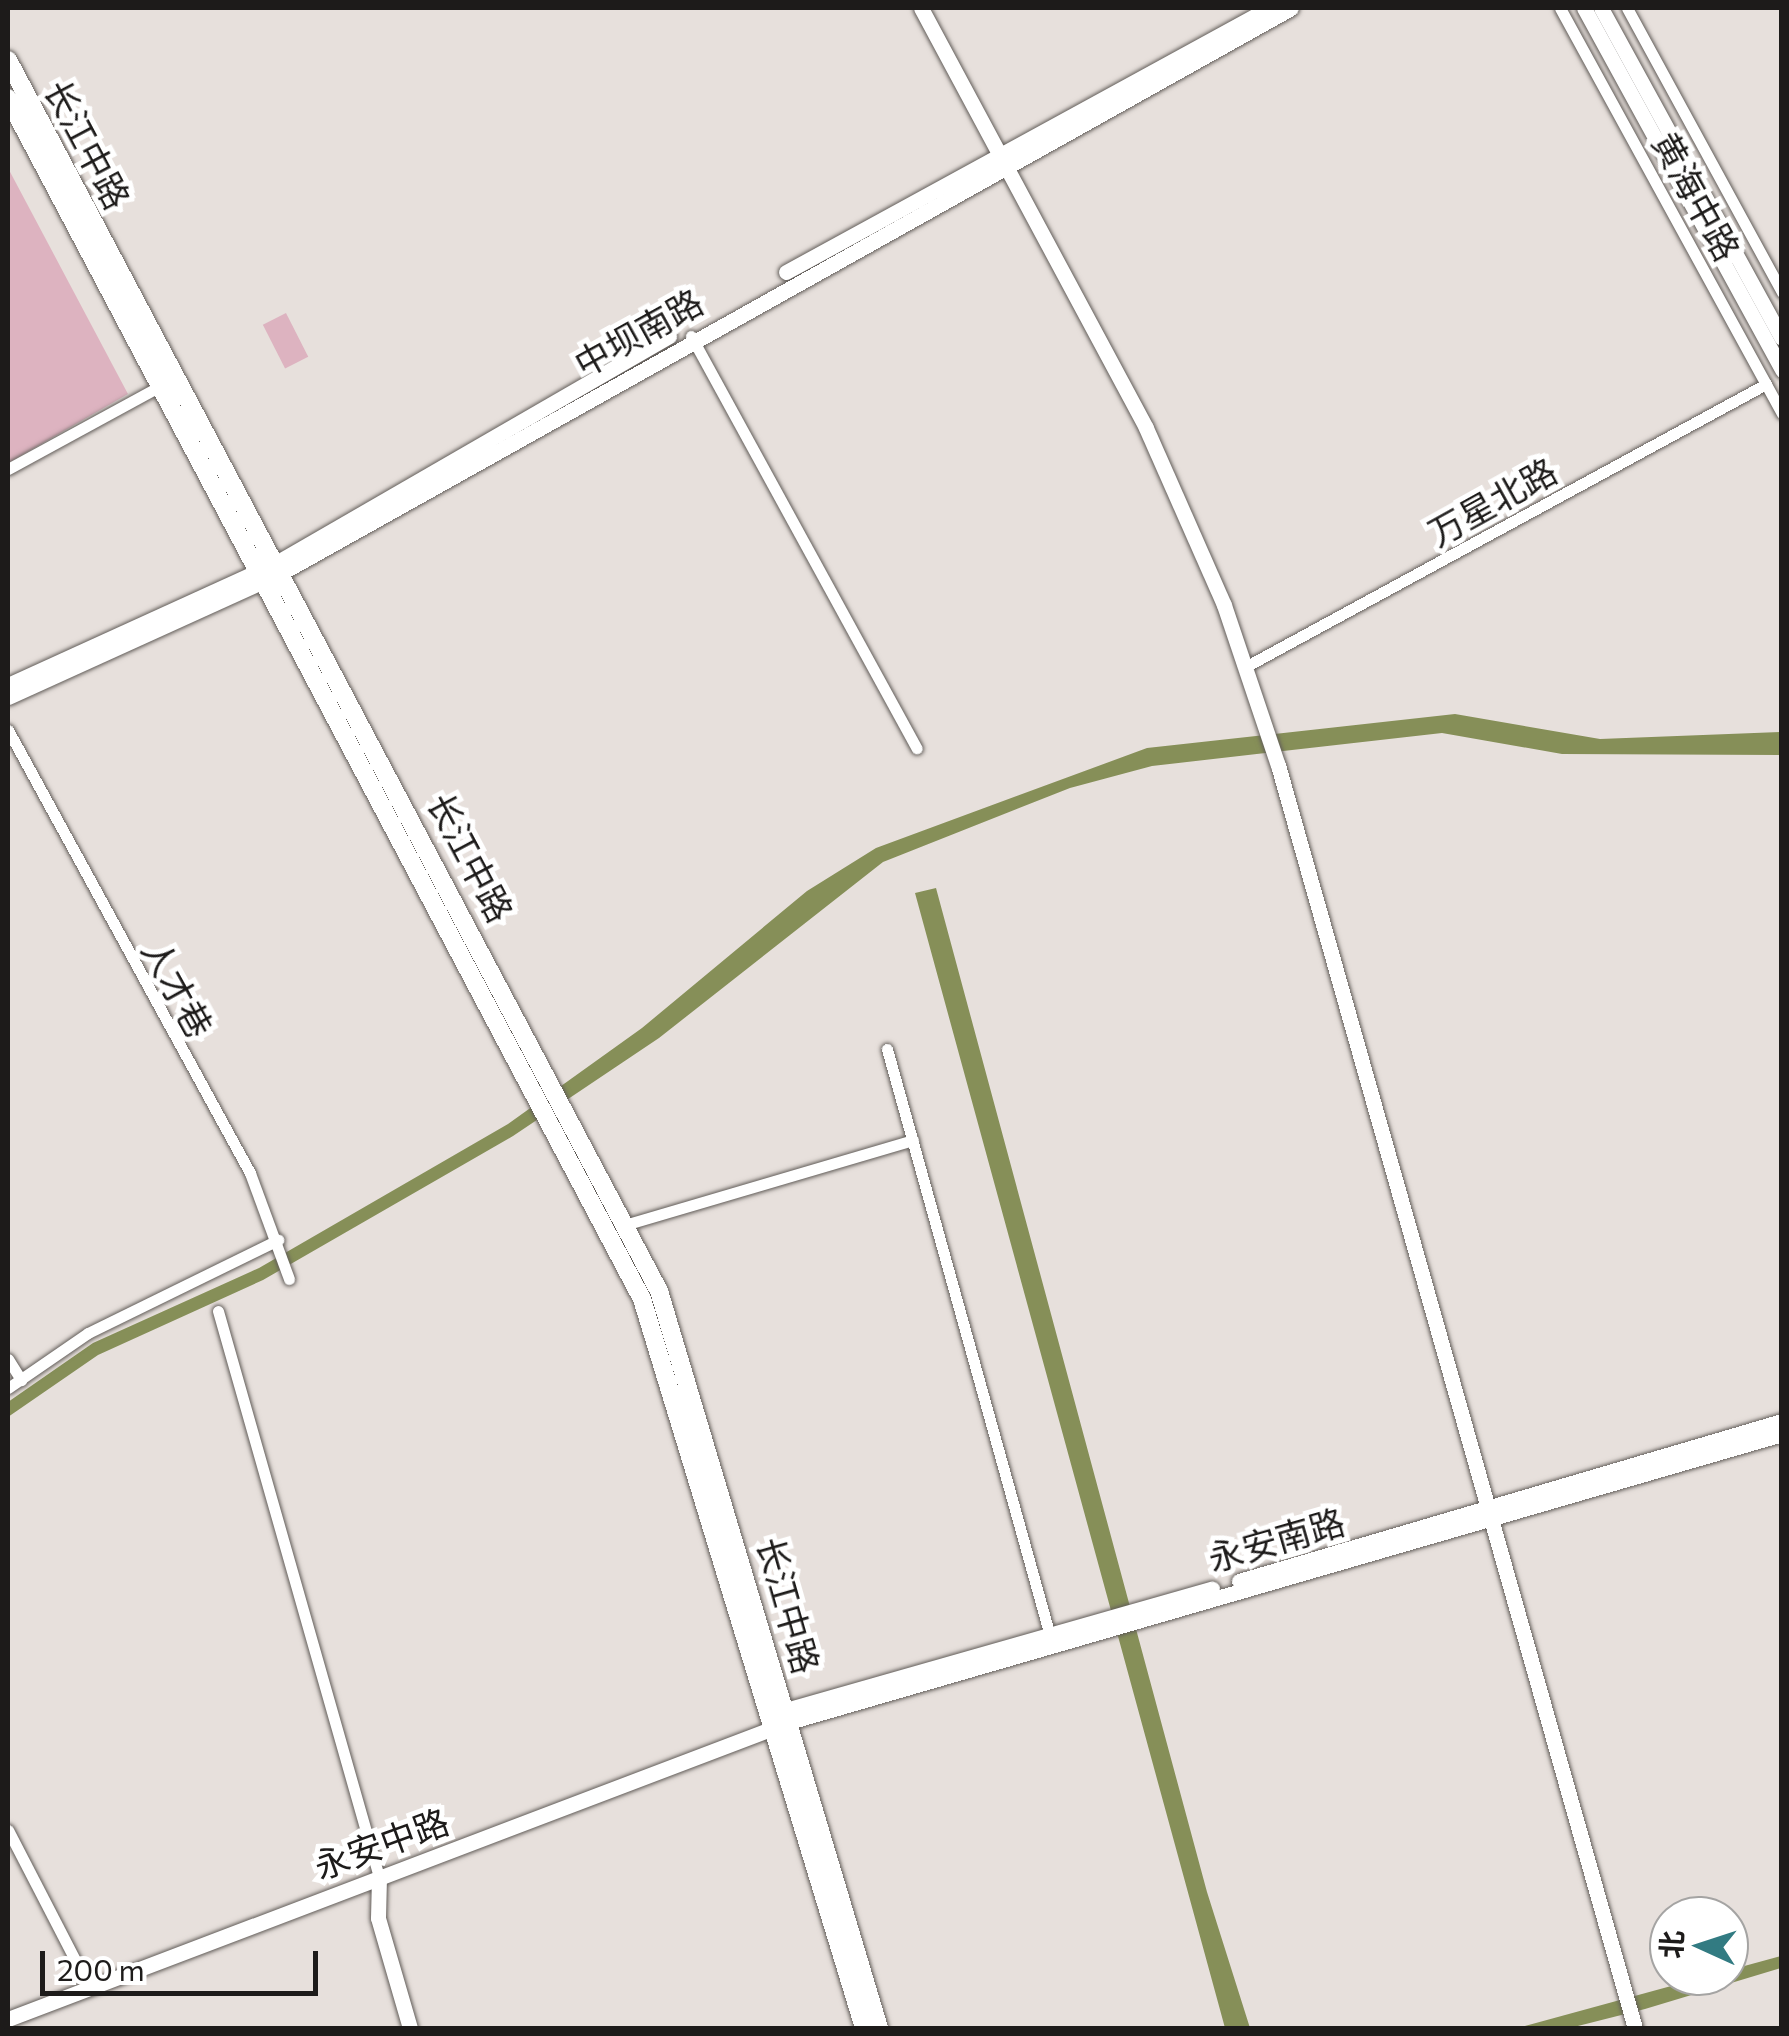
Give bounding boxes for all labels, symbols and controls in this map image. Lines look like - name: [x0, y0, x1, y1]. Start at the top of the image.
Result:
- street label: 长江中路: [37, 72, 139, 216]
- street label: 黄海中路: [1645, 125, 1749, 267]
- street label: 中坝南路: [567, 280, 709, 384]
- street label: 万星北路: [1421, 449, 1563, 553]
- street label: 长江中路: [420, 785, 522, 929]
- street label: 人才巷: [134, 932, 222, 1044]
- street label: 永安南路: [1203, 1500, 1349, 1578]
- street label: 长江中路: [750, 1532, 828, 1678]
- street label: 永安中路: [308, 1799, 454, 1887]
- north arrow: [1649, 1896, 1749, 1996]
- text: 北: [1653, 1930, 1689, 1959]
- scale bar: [45, 1931, 322, 1993]
- text: 200 m: [57, 1950, 145, 1987]

